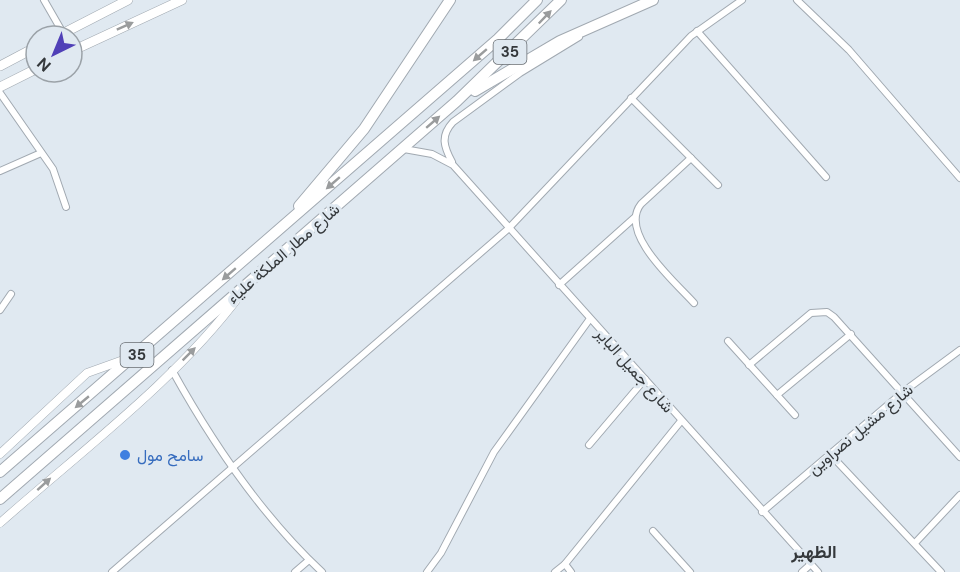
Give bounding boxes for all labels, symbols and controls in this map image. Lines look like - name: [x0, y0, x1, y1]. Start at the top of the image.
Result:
- one-way arrow: [538, 10, 552, 25]
- one-way arrow: [116, 21, 134, 30]
- north arrow: [24, 24, 84, 84]
- road number: 35: [494, 40, 526, 64]
- one-way arrow: [472, 48, 487, 62]
- text: N: [33, 53, 56, 76]
- one-way arrow: [426, 115, 441, 128]
- one-way arrow: [326, 176, 341, 189]
- street label: شارع مطار الملكة علياء: [223, 199, 345, 309]
- one-way arrow: [222, 267, 237, 280]
- street label: شارع جميل الباير: [589, 323, 678, 418]
- road number: 35: [120, 343, 154, 367]
- one-way arrow: [181, 347, 195, 361]
- street label: شارع مشيل نصراوين: [803, 379, 918, 480]
- one-way arrow: [75, 395, 90, 408]
- place label: سامح مول: [137, 445, 203, 467]
- marker: سامح مول: [118, 448, 132, 462]
- one-way arrow: [36, 478, 51, 491]
- district label: الظهير: [790, 540, 837, 564]

